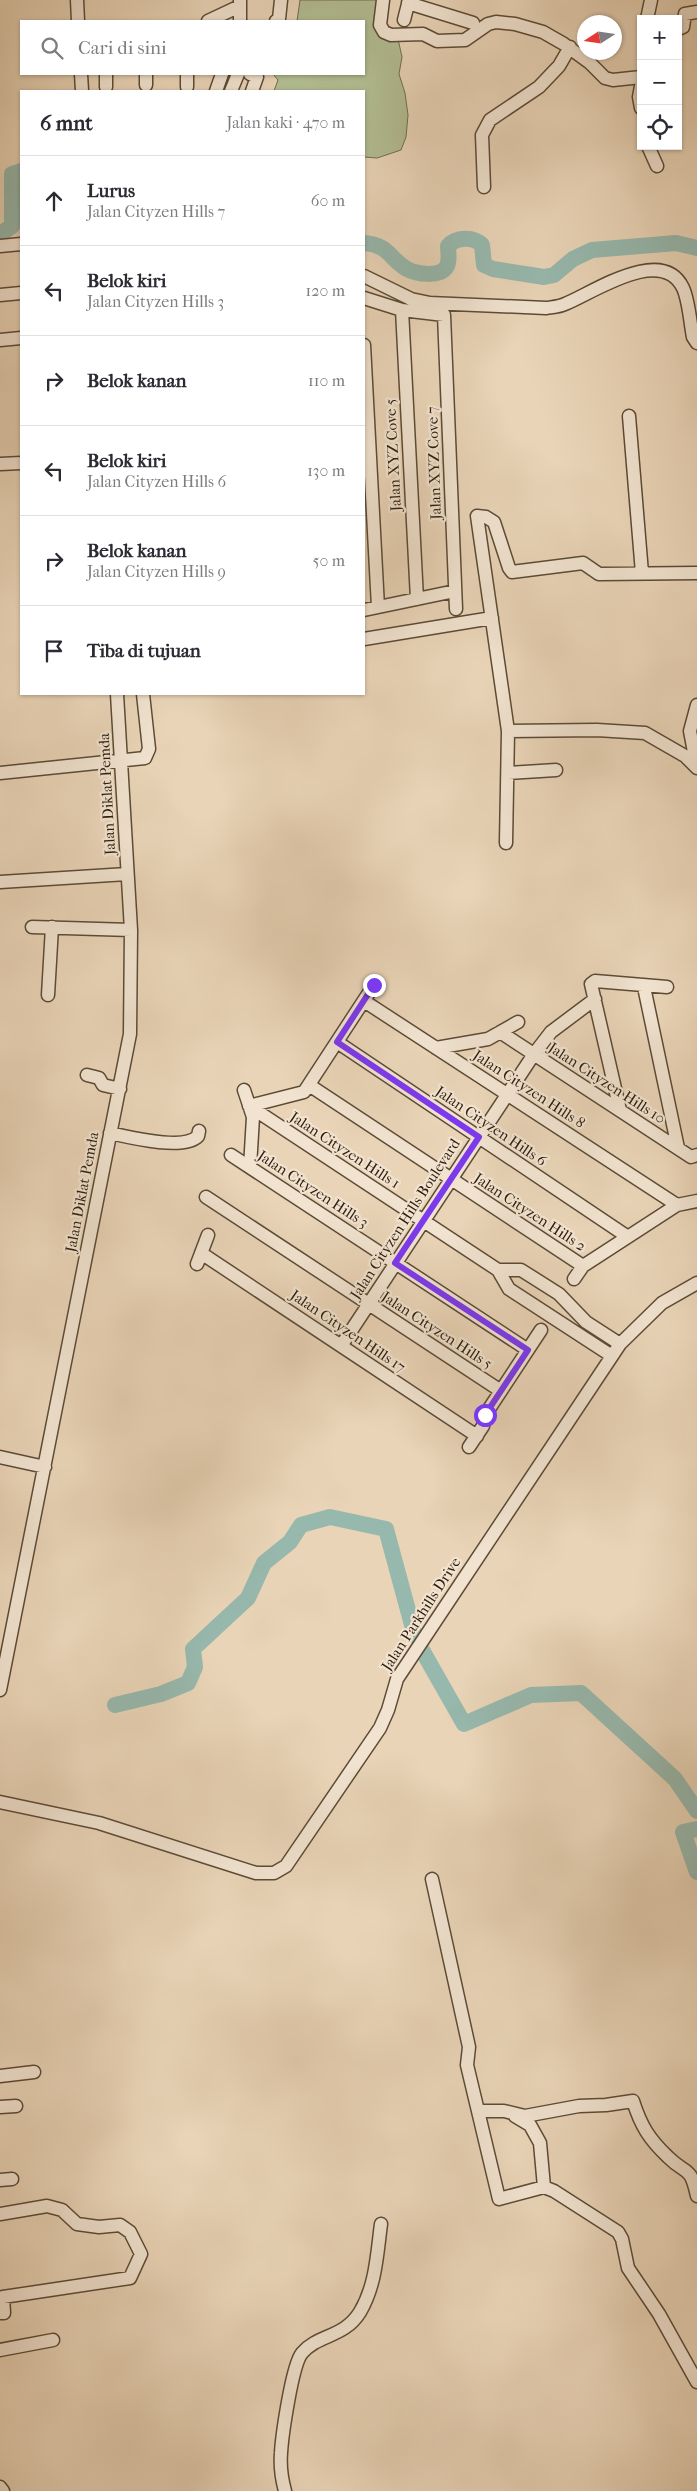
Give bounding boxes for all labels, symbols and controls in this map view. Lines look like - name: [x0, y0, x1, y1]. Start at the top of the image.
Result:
- north arrow: [577, 15, 622, 60]
- map controls: [637, 15, 682, 150]
- button: +: [637, 15, 682, 60]
- search box: [20, 20, 365, 75]
- icon: search: [38, 34, 66, 62]
- text: Cari di sini: [78, 37, 167, 59]
- button: −: [637, 60, 682, 105]
- button: locate: [637, 105, 682, 150]
- text: 6 mnt: [40, 111, 93, 135]
- text: Jalan kaki · 470 m: [227, 113, 345, 132]
- text: Lurus: [87, 180, 135, 202]
- icon: ahead: [40, 187, 68, 215]
- text: 60 m: [311, 191, 345, 210]
- text: Jalan Cityzen Hills 7: [87, 202, 225, 221]
- text: Belok kiri: [87, 270, 166, 292]
- icon: left: [40, 277, 68, 305]
- text: 120 m: [306, 281, 345, 300]
- text: Jalan Cityzen Hills 3: [87, 292, 224, 311]
- icon: right: [40, 367, 68, 395]
- text: Belok kanan: [87, 370, 187, 392]
- text: 110 m: [308, 371, 345, 390]
- street label: Jalan XYZ Cove 5: [381, 398, 405, 513]
- street label: Jalan XYZ Cove 7: [423, 406, 445, 521]
- text: Belok kiri: [87, 450, 166, 472]
- icon: left: [40, 457, 68, 485]
- text: 130 m: [307, 461, 345, 480]
- text: Jalan Cityzen Hills 6: [87, 472, 226, 491]
- text: Belok kanan: [87, 540, 187, 562]
- icon: right: [40, 547, 68, 575]
- text: 50 m: [313, 551, 345, 570]
- text: Jalan Cityzen Hills 9: [87, 562, 226, 581]
- icon: arrive: [40, 637, 68, 665]
- text: Tiba di tujuan: [87, 640, 201, 662]
- street label: Jalan Diklat Pemda: [95, 731, 119, 856]
- route end: [363, 974, 386, 997]
- street label: Jalan Cityzen Hills 10: [544, 1038, 669, 1128]
- street label: Jalan Cityzen Hills 8: [469, 1046, 588, 1132]
- street label: Jalan Cityzen Hills 6: [431, 1082, 551, 1170]
- street label: Jalan Cityzen Hills 1: [286, 1107, 403, 1192]
- street label: Jalan Diklat Pemda: [61, 1129, 103, 1255]
- street label: Jalan Cityzen Hills Boulevard: [346, 1135, 464, 1304]
- street label: Jalan Cityzen Hills 3: [253, 1146, 372, 1232]
- street label: Jalan Cityzen Hills 2: [470, 1169, 590, 1255]
- street label: Jalan Cityzen Hills 17: [286, 1285, 409, 1376]
- street label: Jalan Cityzen Hills 5: [377, 1287, 496, 1373]
- route start: [474, 1404, 497, 1427]
- street label: Jalan Parkhills Drive: [377, 1553, 465, 1675]

